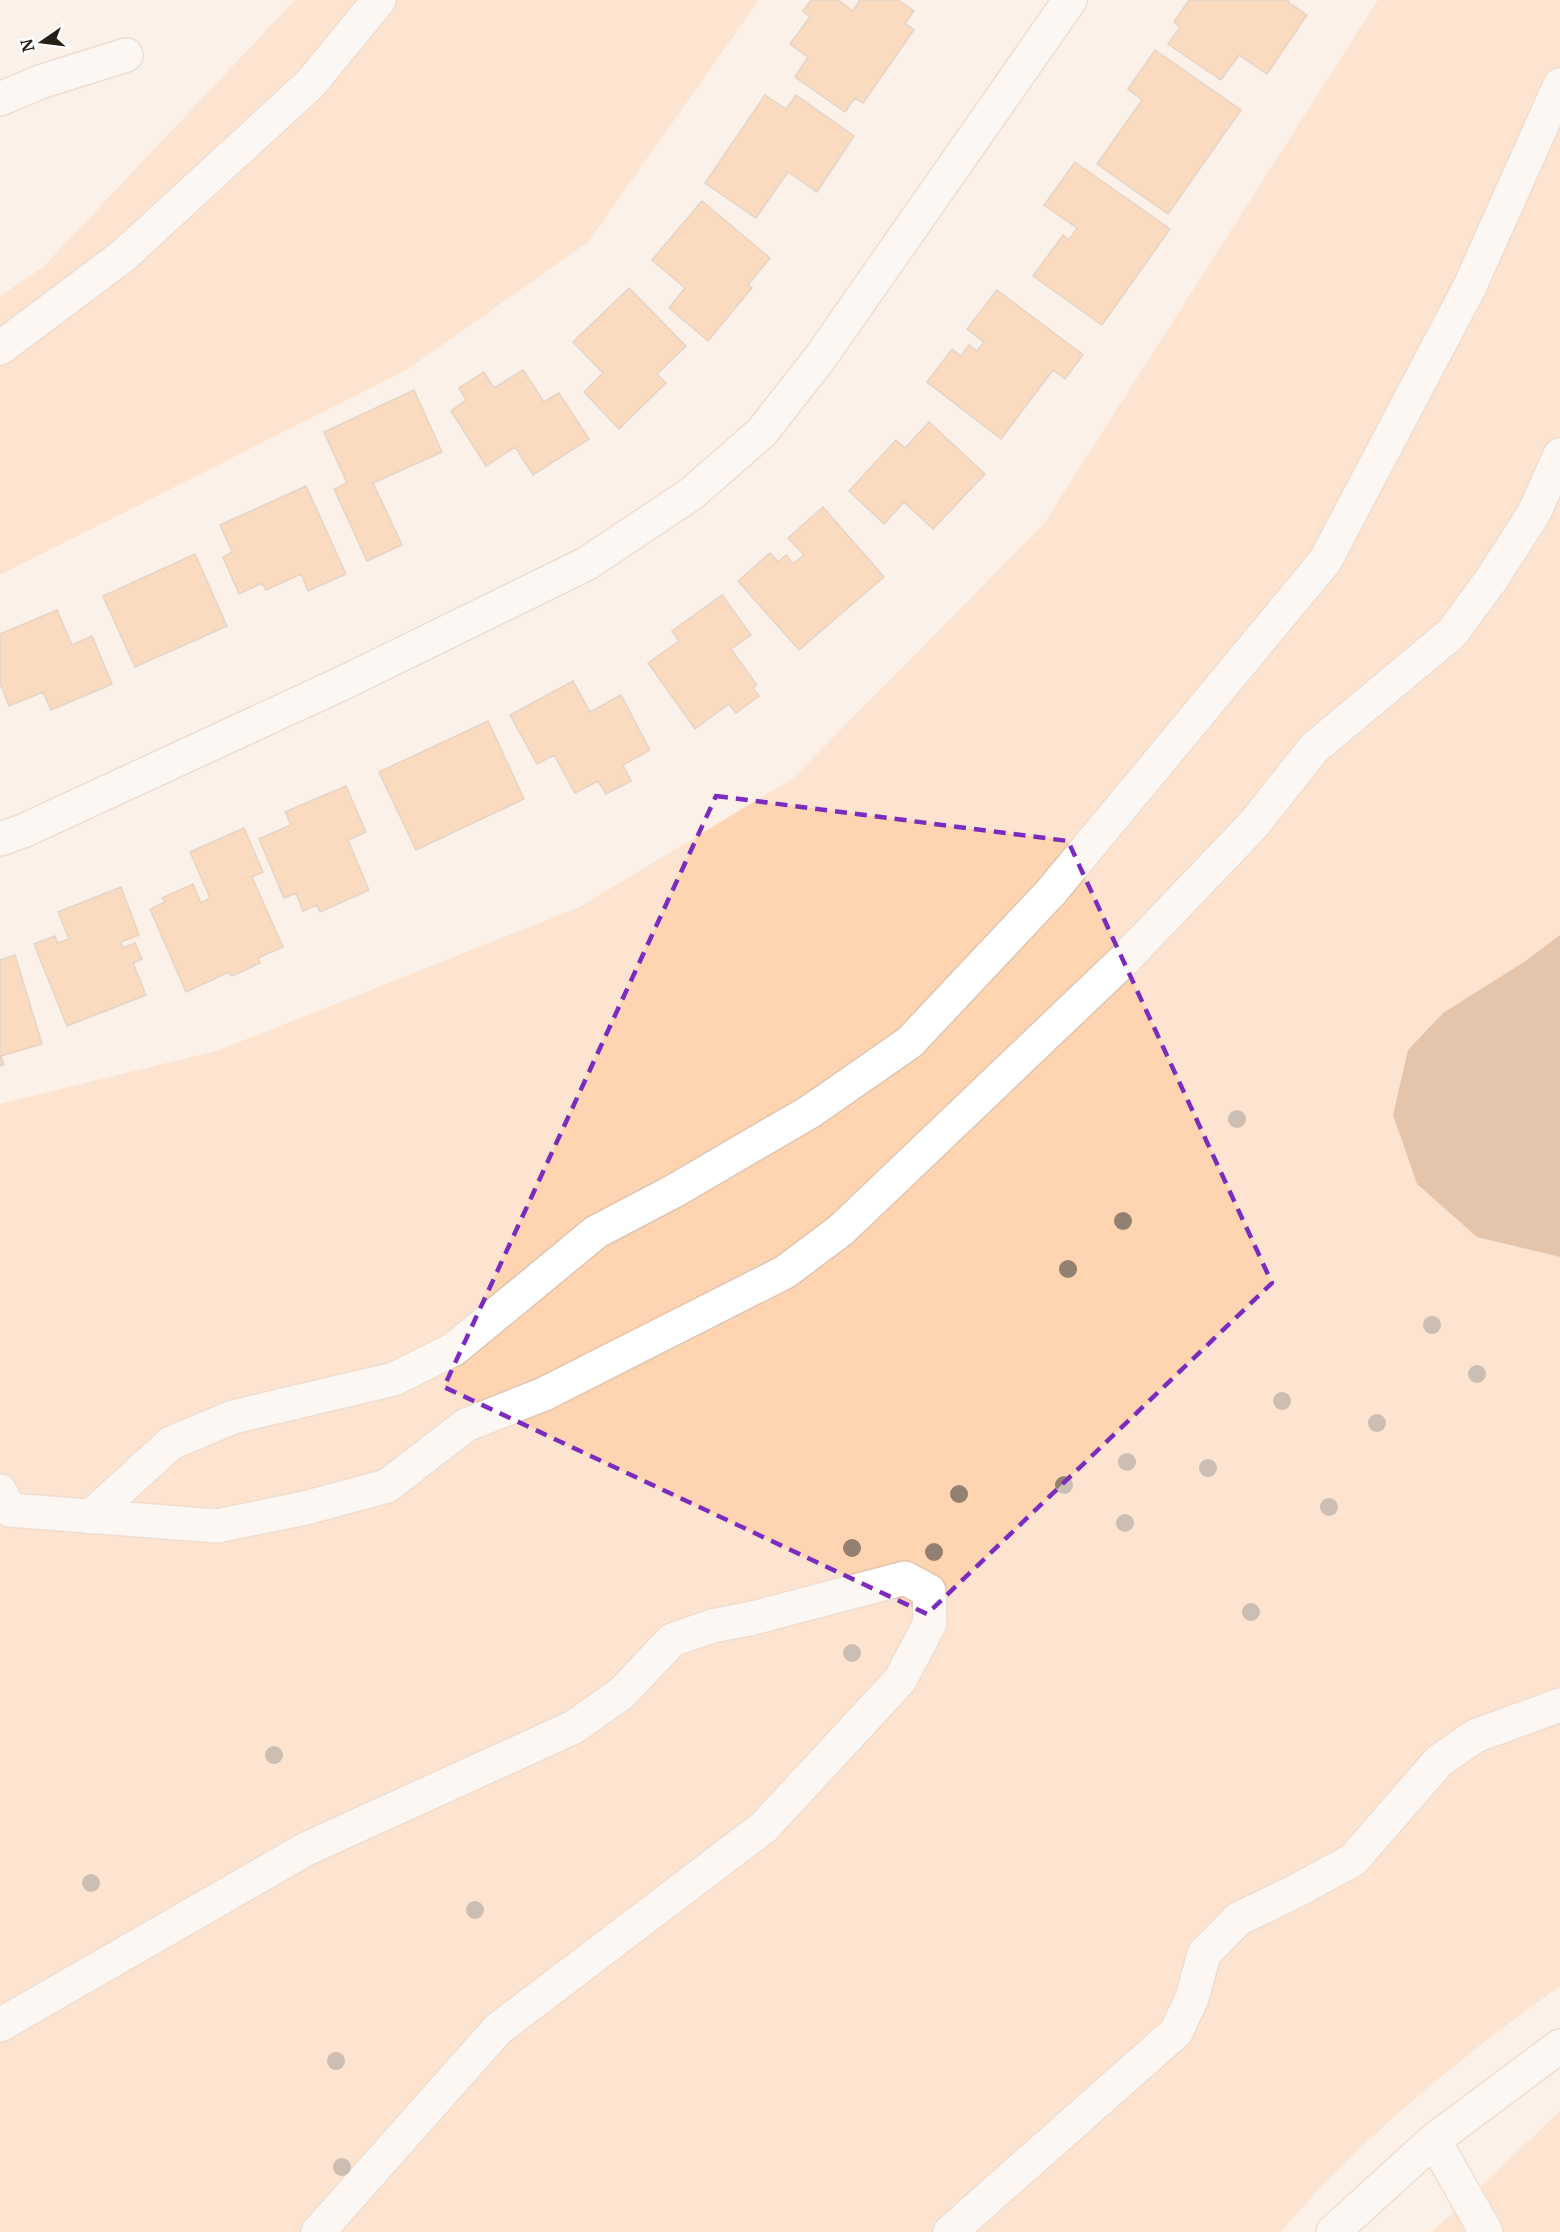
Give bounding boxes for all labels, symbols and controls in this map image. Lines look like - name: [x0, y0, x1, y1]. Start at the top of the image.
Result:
- north arrow: [12, 12, 72, 72]
- text: N: [16, 37, 39, 54]

